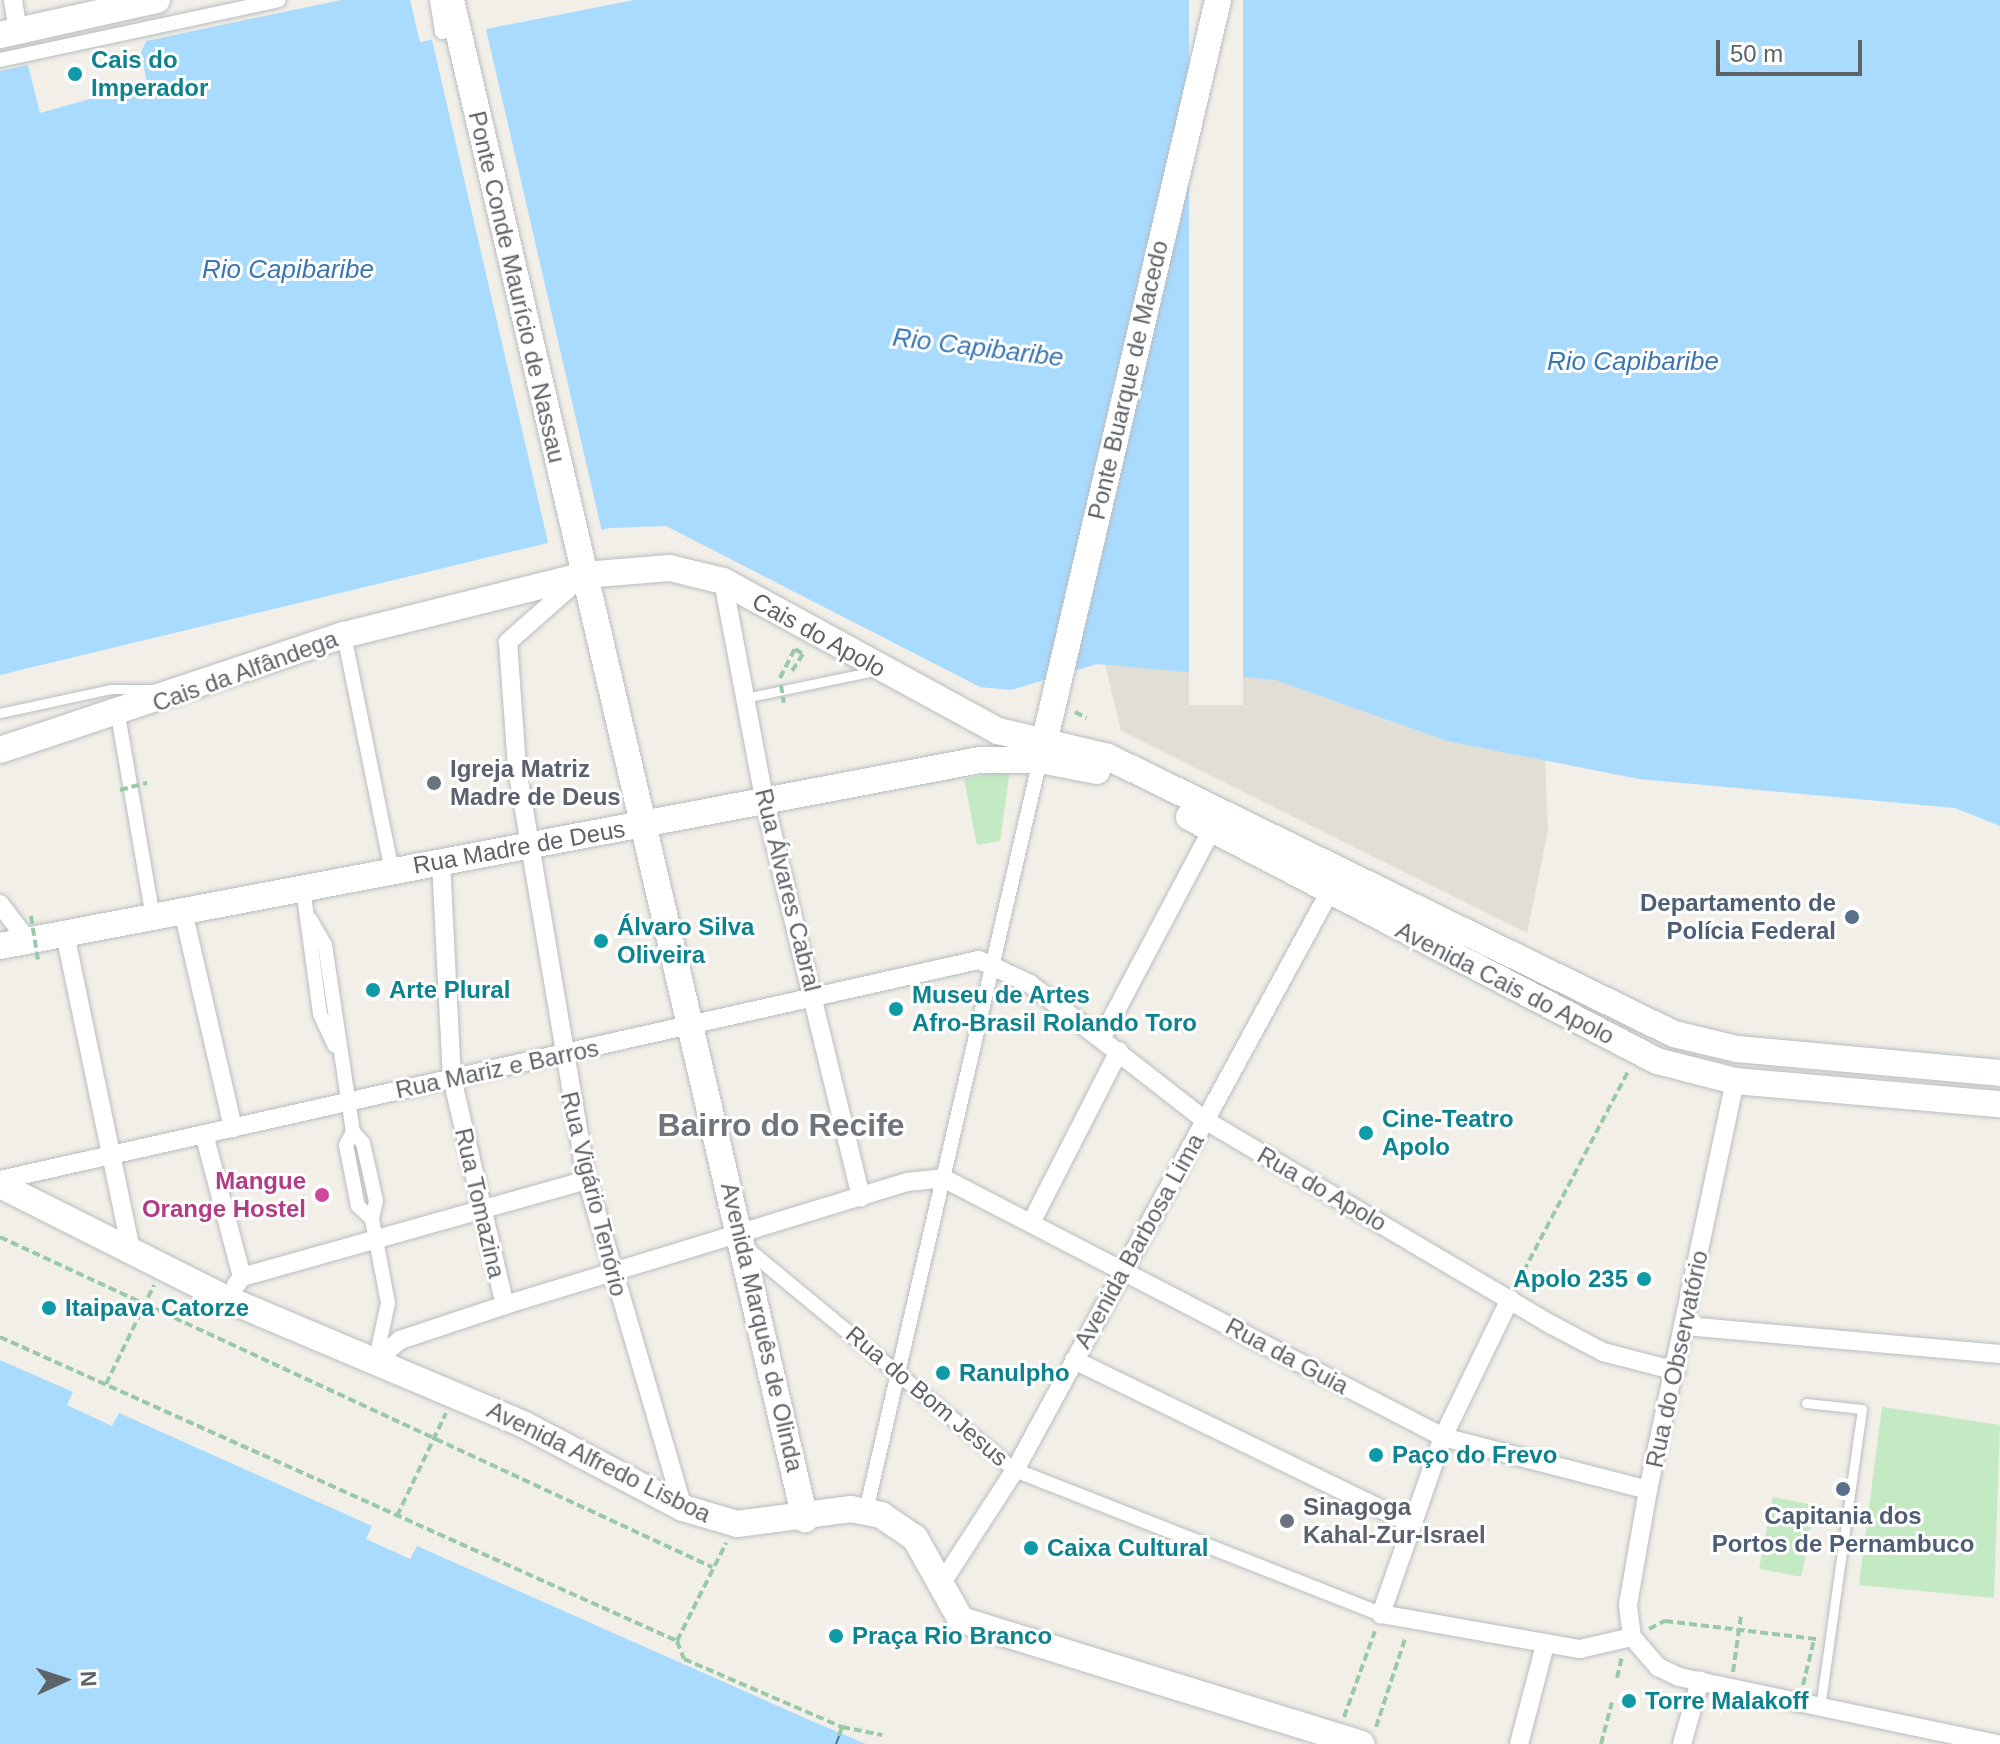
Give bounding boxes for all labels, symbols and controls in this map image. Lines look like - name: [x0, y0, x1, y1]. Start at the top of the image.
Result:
- scale bar: [1720, 24, 1866, 74]
- text: 50 m: [1730, 40, 1783, 67]
- place label: Cais do Imperador: [91, 46, 208, 102]
- marker: Cais do Imperador: [66, 65, 84, 83]
- street label: Ponte Conde Maurício de Nassau: [462, 108, 572, 466]
- street label: Ponte Buarque de Macedo: [1082, 238, 1174, 522]
- water label: Rio Capibaribe: [202, 254, 374, 286]
- water label: Rio Capibaribe: [891, 322, 1065, 374]
- water label: Rio Capibaribe: [1547, 346, 1719, 378]
- street label: Cais do Apolo: [747, 586, 891, 684]
- street label: Cais da Alfândega: [148, 624, 342, 718]
- place label: Igreja Matriz Madre de Deus: [450, 755, 621, 811]
- marker: Igreja Matriz Madre de Deus: [425, 774, 443, 792]
- street label: Rua Álvares Cabral: [749, 786, 827, 994]
- street label: Rua Madre de Deus: [411, 814, 627, 880]
- place label: Departamento de Polícia Federal: [1640, 889, 1836, 945]
- marker: Departamento de Polícia Federal: [1843, 908, 1861, 926]
- place label: Álvaro Silva Oliveira: [617, 913, 754, 969]
- street label: Avenida Cais do Apolo: [1390, 915, 1620, 1051]
- marker: Álvaro Silva Oliveira: [592, 932, 610, 950]
- place label: Arte Plural: [389, 976, 510, 1004]
- marker: Arte Plural: [364, 981, 382, 999]
- place label: Museu de Artes Afro-Brasil Rolando Toro: [912, 981, 1197, 1037]
- marker: Museu de Artes Afro-Brasil Rolando Toro: [887, 1000, 905, 1018]
- street label: Rua Mariz e Barros: [393, 1033, 601, 1105]
- street label: Rua Vigário Tenório: [555, 1088, 633, 1300]
- place label: Cine-Teatro Apolo: [1382, 1105, 1514, 1161]
- district label: Bairro do Recife: [657, 1106, 905, 1144]
- marker: Cine-Teatro Apolo: [1357, 1124, 1375, 1142]
- street label: Rua Tomazina: [449, 1125, 511, 1281]
- street label: Avenida Barbosa Lima: [1068, 1129, 1210, 1353]
- street label: Rua do Apolo: [1252, 1140, 1392, 1238]
- place label: Mangue Orange Hostel: [142, 1167, 306, 1223]
- street label: Avenida Marquês de Olinda: [715, 1180, 809, 1474]
- marker: Mangue Orange Hostel: [313, 1186, 331, 1204]
- street label: Rua do Observatório: [1640, 1248, 1714, 1470]
- place label: Apolo 235: [1513, 1265, 1628, 1293]
- marker: Apolo 235: [1635, 1270, 1653, 1288]
- place label: Itaipava Catorze: [65, 1294, 249, 1322]
- marker: Itaipava Catorze: [40, 1299, 58, 1317]
- street label: Rua da Guia: [1221, 1312, 1353, 1400]
- street label: Rua do Bom Jesus: [840, 1320, 1014, 1472]
- place label: Ranulpho: [959, 1359, 1070, 1387]
- marker: Ranulpho: [934, 1364, 952, 1382]
- street label: Avenida Alfredo Lisboa: [482, 1395, 716, 1529]
- place label: Paço do Frevo: [1392, 1441, 1557, 1469]
- marker: Paço do Frevo: [1367, 1446, 1385, 1464]
- marker: Capitania dos Portos de Pernambuco: [1834, 1480, 1852, 1498]
- place label: Sinagoga Kahal-Zur-Israel: [1303, 1493, 1486, 1549]
- place label: Capitania dos Portos de Pernambuco: [1712, 1502, 1974, 1558]
- marker: Sinagoga Kahal-Zur-Israel: [1278, 1512, 1296, 1530]
- place label: Caixa Cultural: [1047, 1534, 1208, 1562]
- marker: Caixa Cultural: [1022, 1539, 1040, 1557]
- place label: Praça Rio Branco: [852, 1622, 1052, 1650]
- marker: Praça Rio Branco: [827, 1627, 845, 1645]
- north arrow: [24, 1640, 104, 1720]
- text: N: [76, 1670, 101, 1687]
- place label: Torre Malakoff: [1645, 1687, 1809, 1715]
- marker: Torre Malakoff: [1620, 1692, 1638, 1710]

